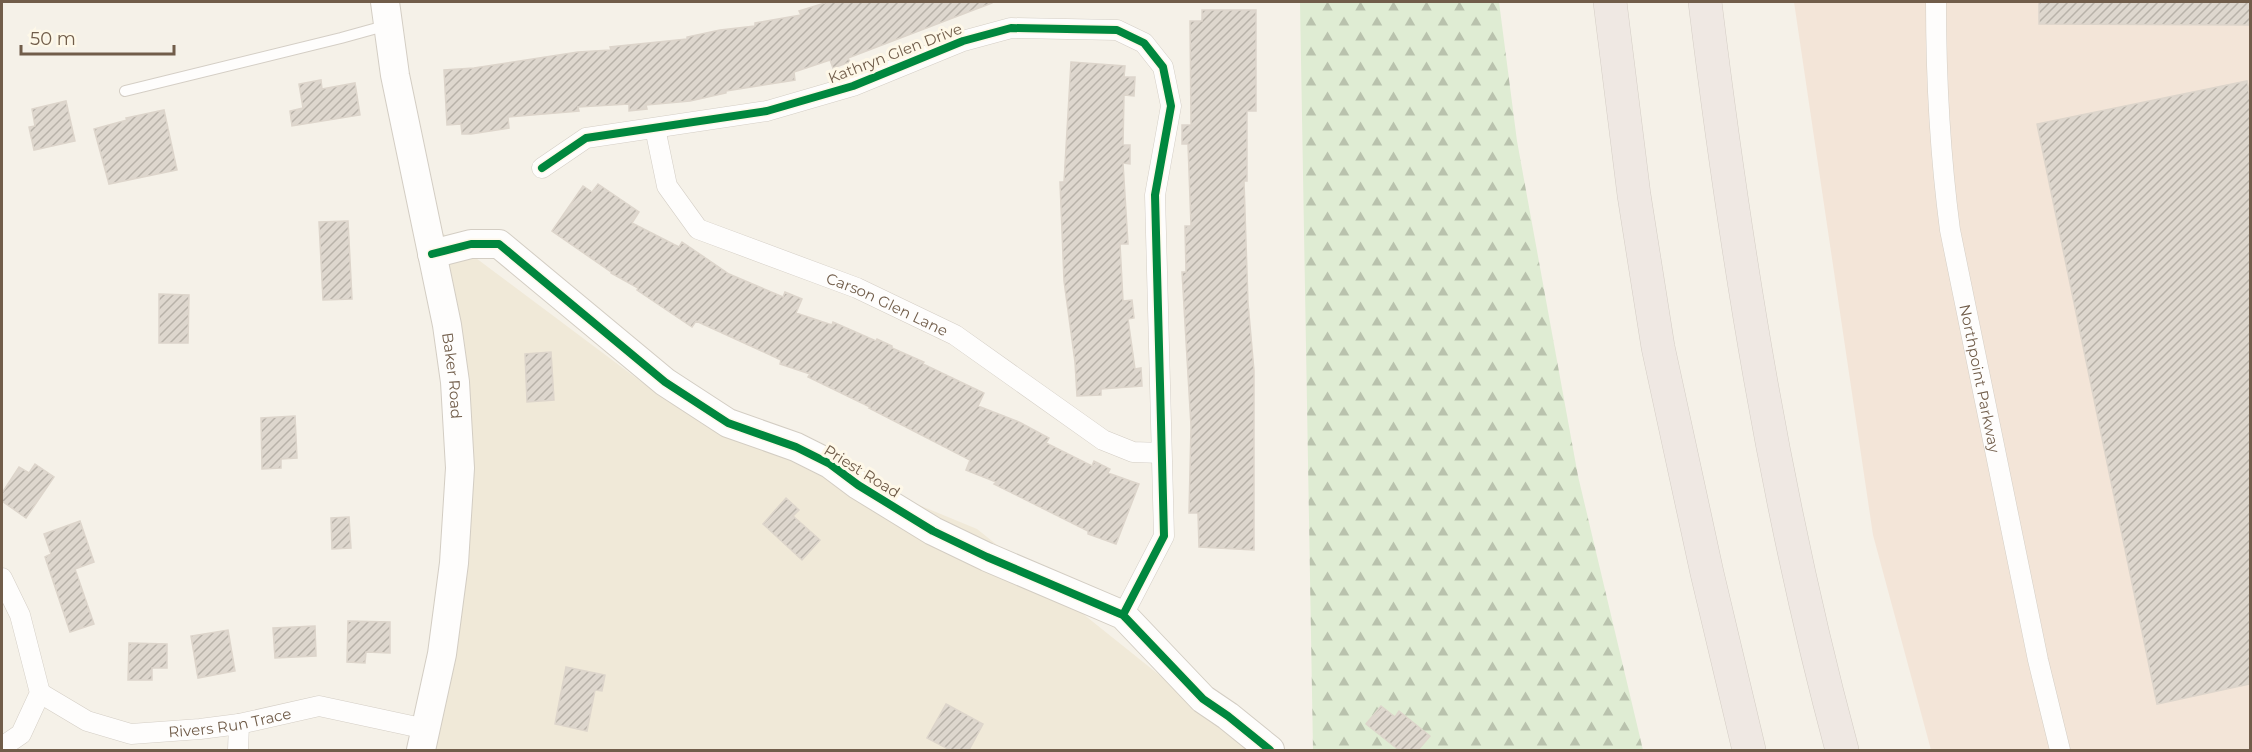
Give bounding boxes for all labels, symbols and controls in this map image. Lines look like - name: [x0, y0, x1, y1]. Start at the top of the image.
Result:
- scale bar: [21, 18, 174, 56]
- street label: Kathryn Glen Drive: [825, 19, 965, 87]
- text: 50 m: [30, 28, 76, 50]
- street label: Carson Glen Lane: [824, 268, 951, 340]
- street label: Northpoint Parkway: [1956, 302, 2005, 455]
- street label: Baker Road: [439, 331, 467, 419]
- street label: Priest Road: [821, 440, 903, 502]
- street label: Rivers Run Trace: [168, 703, 293, 741]

